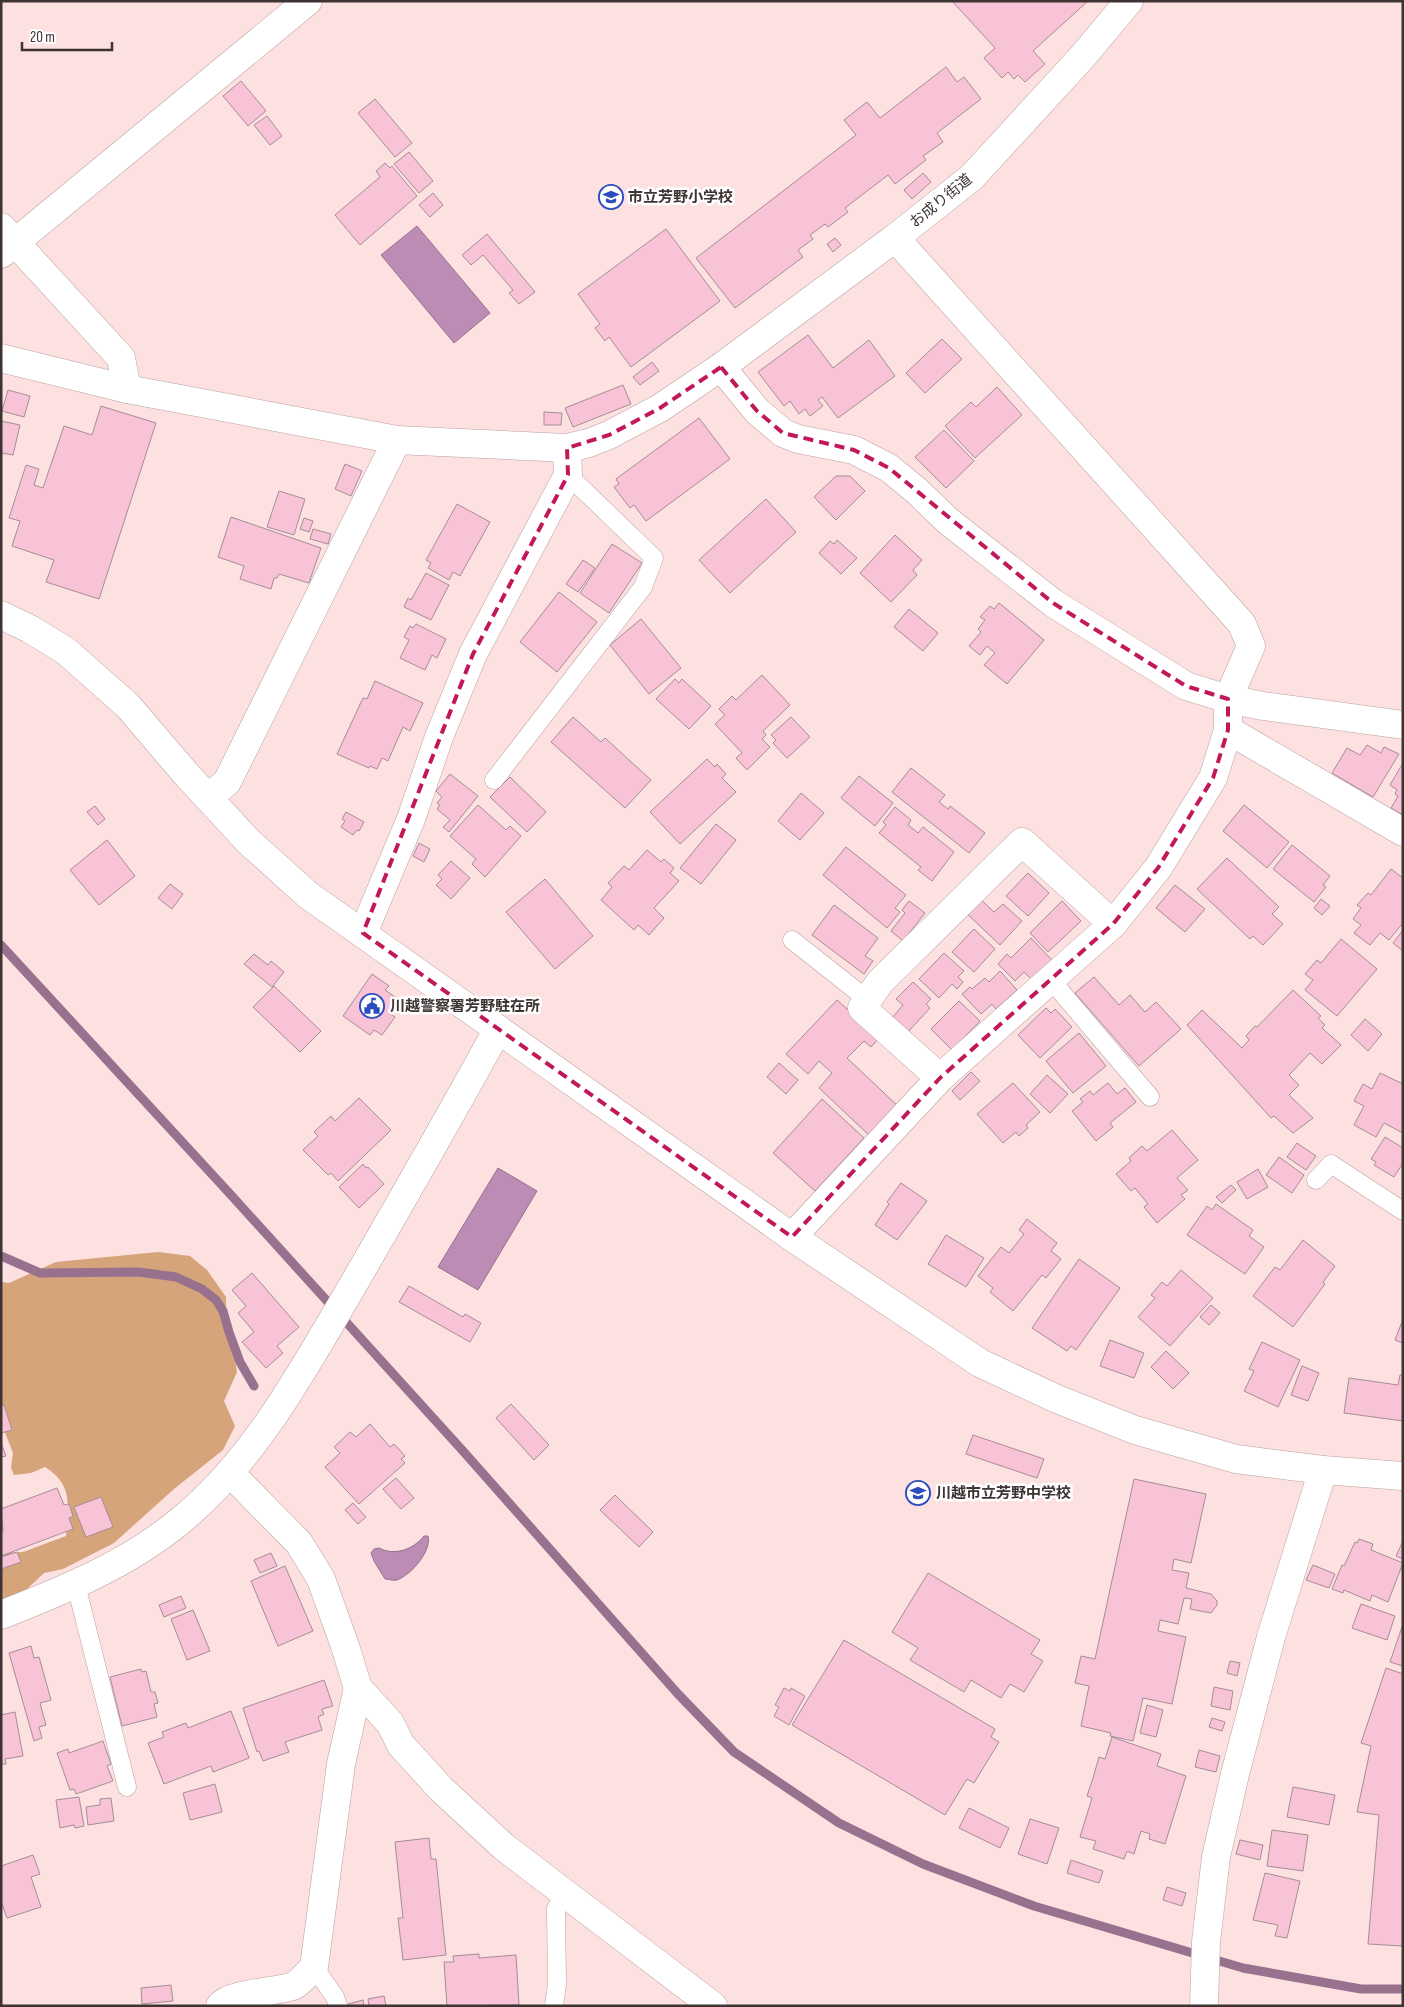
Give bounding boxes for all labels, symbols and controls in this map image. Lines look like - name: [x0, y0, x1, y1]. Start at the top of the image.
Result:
- scale bar: [22, 20, 112, 52]
- text: 20 m: [30, 28, 55, 47]
- street label: お成り街道: [906, 170, 976, 232]
- school or university icon: 市立芳野小学校: [598, 184, 624, 210]
- place label: 市立芳野小学校: [628, 188, 733, 207]
- public building icon: 川越警察署芳野駐在所: [359, 993, 385, 1019]
- place label: 川越警察署芳野駐在所: [390, 997, 540, 1016]
- school or university icon: 川越市立芳野中学校: [905, 1480, 931, 1506]
- place label: 川越市立芳野中学校: [936, 1484, 1071, 1503]

